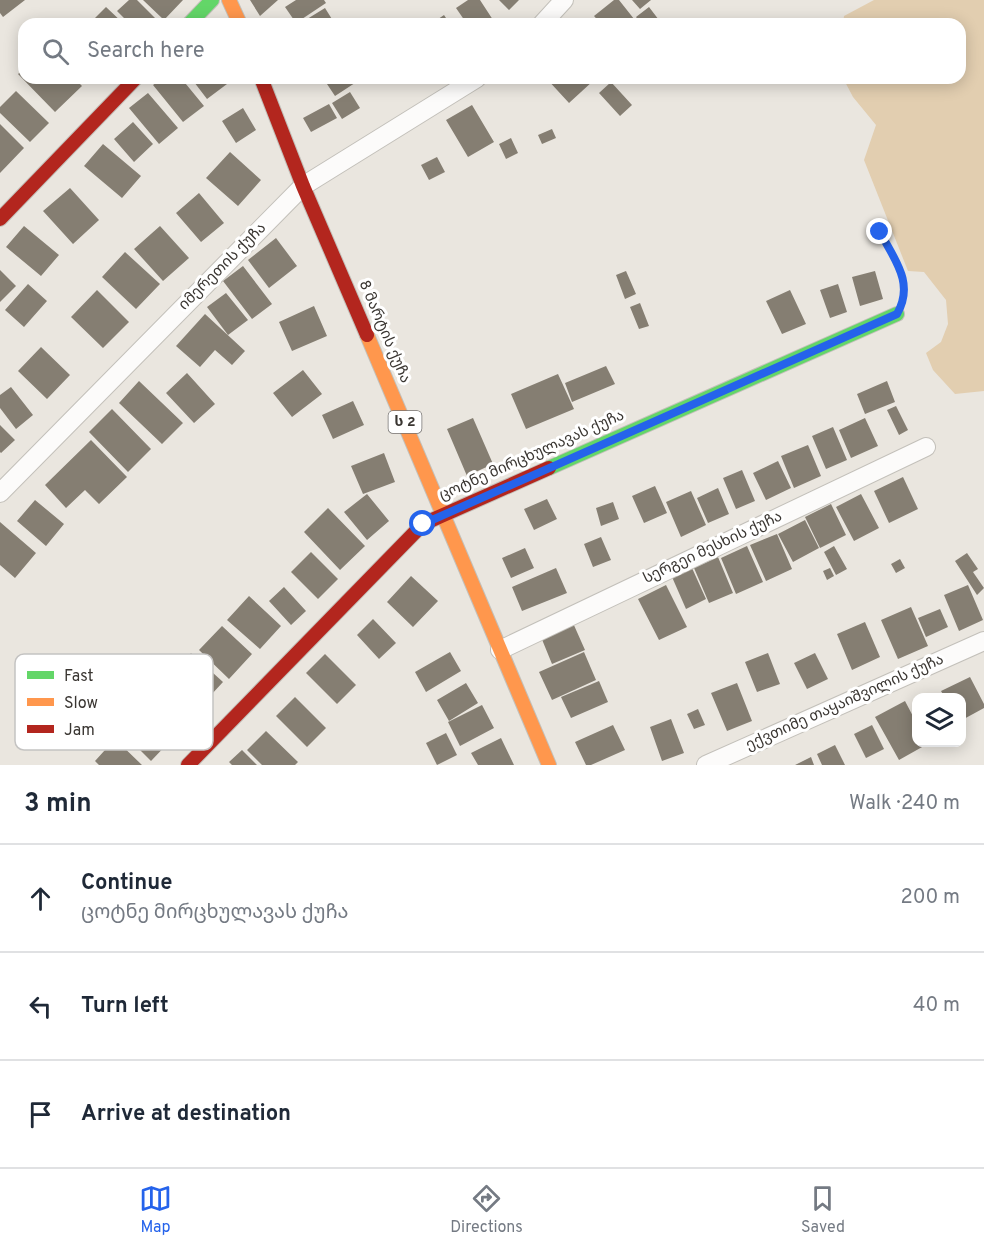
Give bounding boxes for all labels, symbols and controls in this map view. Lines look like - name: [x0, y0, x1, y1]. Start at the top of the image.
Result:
- search box: [18, 18, 966, 84]
- icon: search: [39, 35, 72, 68]
- text: Search here: [87, 38, 205, 65]
- route end: [866, 218, 892, 244]
- street label: იმერეთის ქუჩა: [175, 219, 271, 315]
- street label: 8 მარტის ქუჩა: [354, 278, 414, 386]
- street label: ცოტნე მირცხულავას ქუჩა: [436, 407, 628, 505]
- road number: ს 2: [388, 411, 422, 433]
- street label: სერგეი მესხის ქუჩა: [640, 507, 786, 589]
- route start: [409, 510, 435, 536]
- street label: ექვთიმე თაყაიშვილის ქუჩა: [743, 651, 947, 755]
- legend: [15, 654, 213, 750]
- text: Fast: [64, 667, 94, 687]
- map controls: [912, 693, 966, 747]
- button: layers: [912, 693, 966, 747]
- text: Slow: [64, 694, 98, 714]
- text: Jam: [64, 721, 95, 741]
- text: 3 min: [24, 788, 92, 821]
- text: Walk · 240 m: [849, 791, 960, 817]
- text: Continue: [81, 870, 172, 897]
- icon: ahead: [24, 882, 57, 915]
- text: 200 m: [901, 885, 960, 911]
- text: ცოტნე მირცხულავას ქუჩა: [81, 900, 349, 926]
- icon: left: [24, 990, 57, 1023]
- text: Turn left: [81, 993, 169, 1020]
- text: 40 m: [913, 993, 960, 1019]
- icon: arrive: [24, 1098, 57, 1131]
- text: Arrive at destination: [81, 1101, 291, 1128]
- tab: Map: [139, 1182, 172, 1238]
- tab: Directions: [450, 1182, 523, 1238]
- tab: Saved: [801, 1182, 845, 1238]

